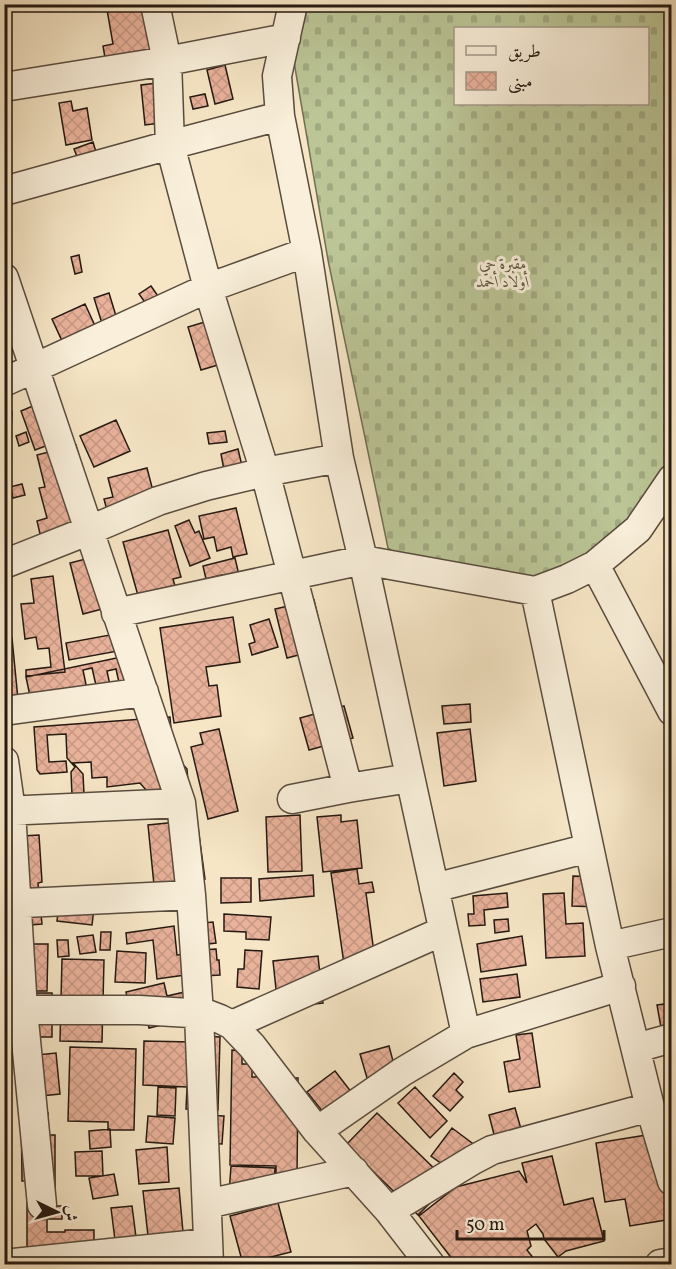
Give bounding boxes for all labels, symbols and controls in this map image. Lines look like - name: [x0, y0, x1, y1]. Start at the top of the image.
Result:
- legend: [454, 27, 649, 105]
- text: طريق: [508, 40, 541, 65]
- text: مبنى: [508, 70, 533, 95]
- park label: مقبرة حي أولاد أحمد: [476, 254, 530, 294]
- north arrow: [27, 1182, 87, 1242]
- scale bar: [457, 1203, 604, 1241]
- text: ش: [58, 1204, 82, 1222]
- text: 50 m: [466, 1213, 505, 1238]

